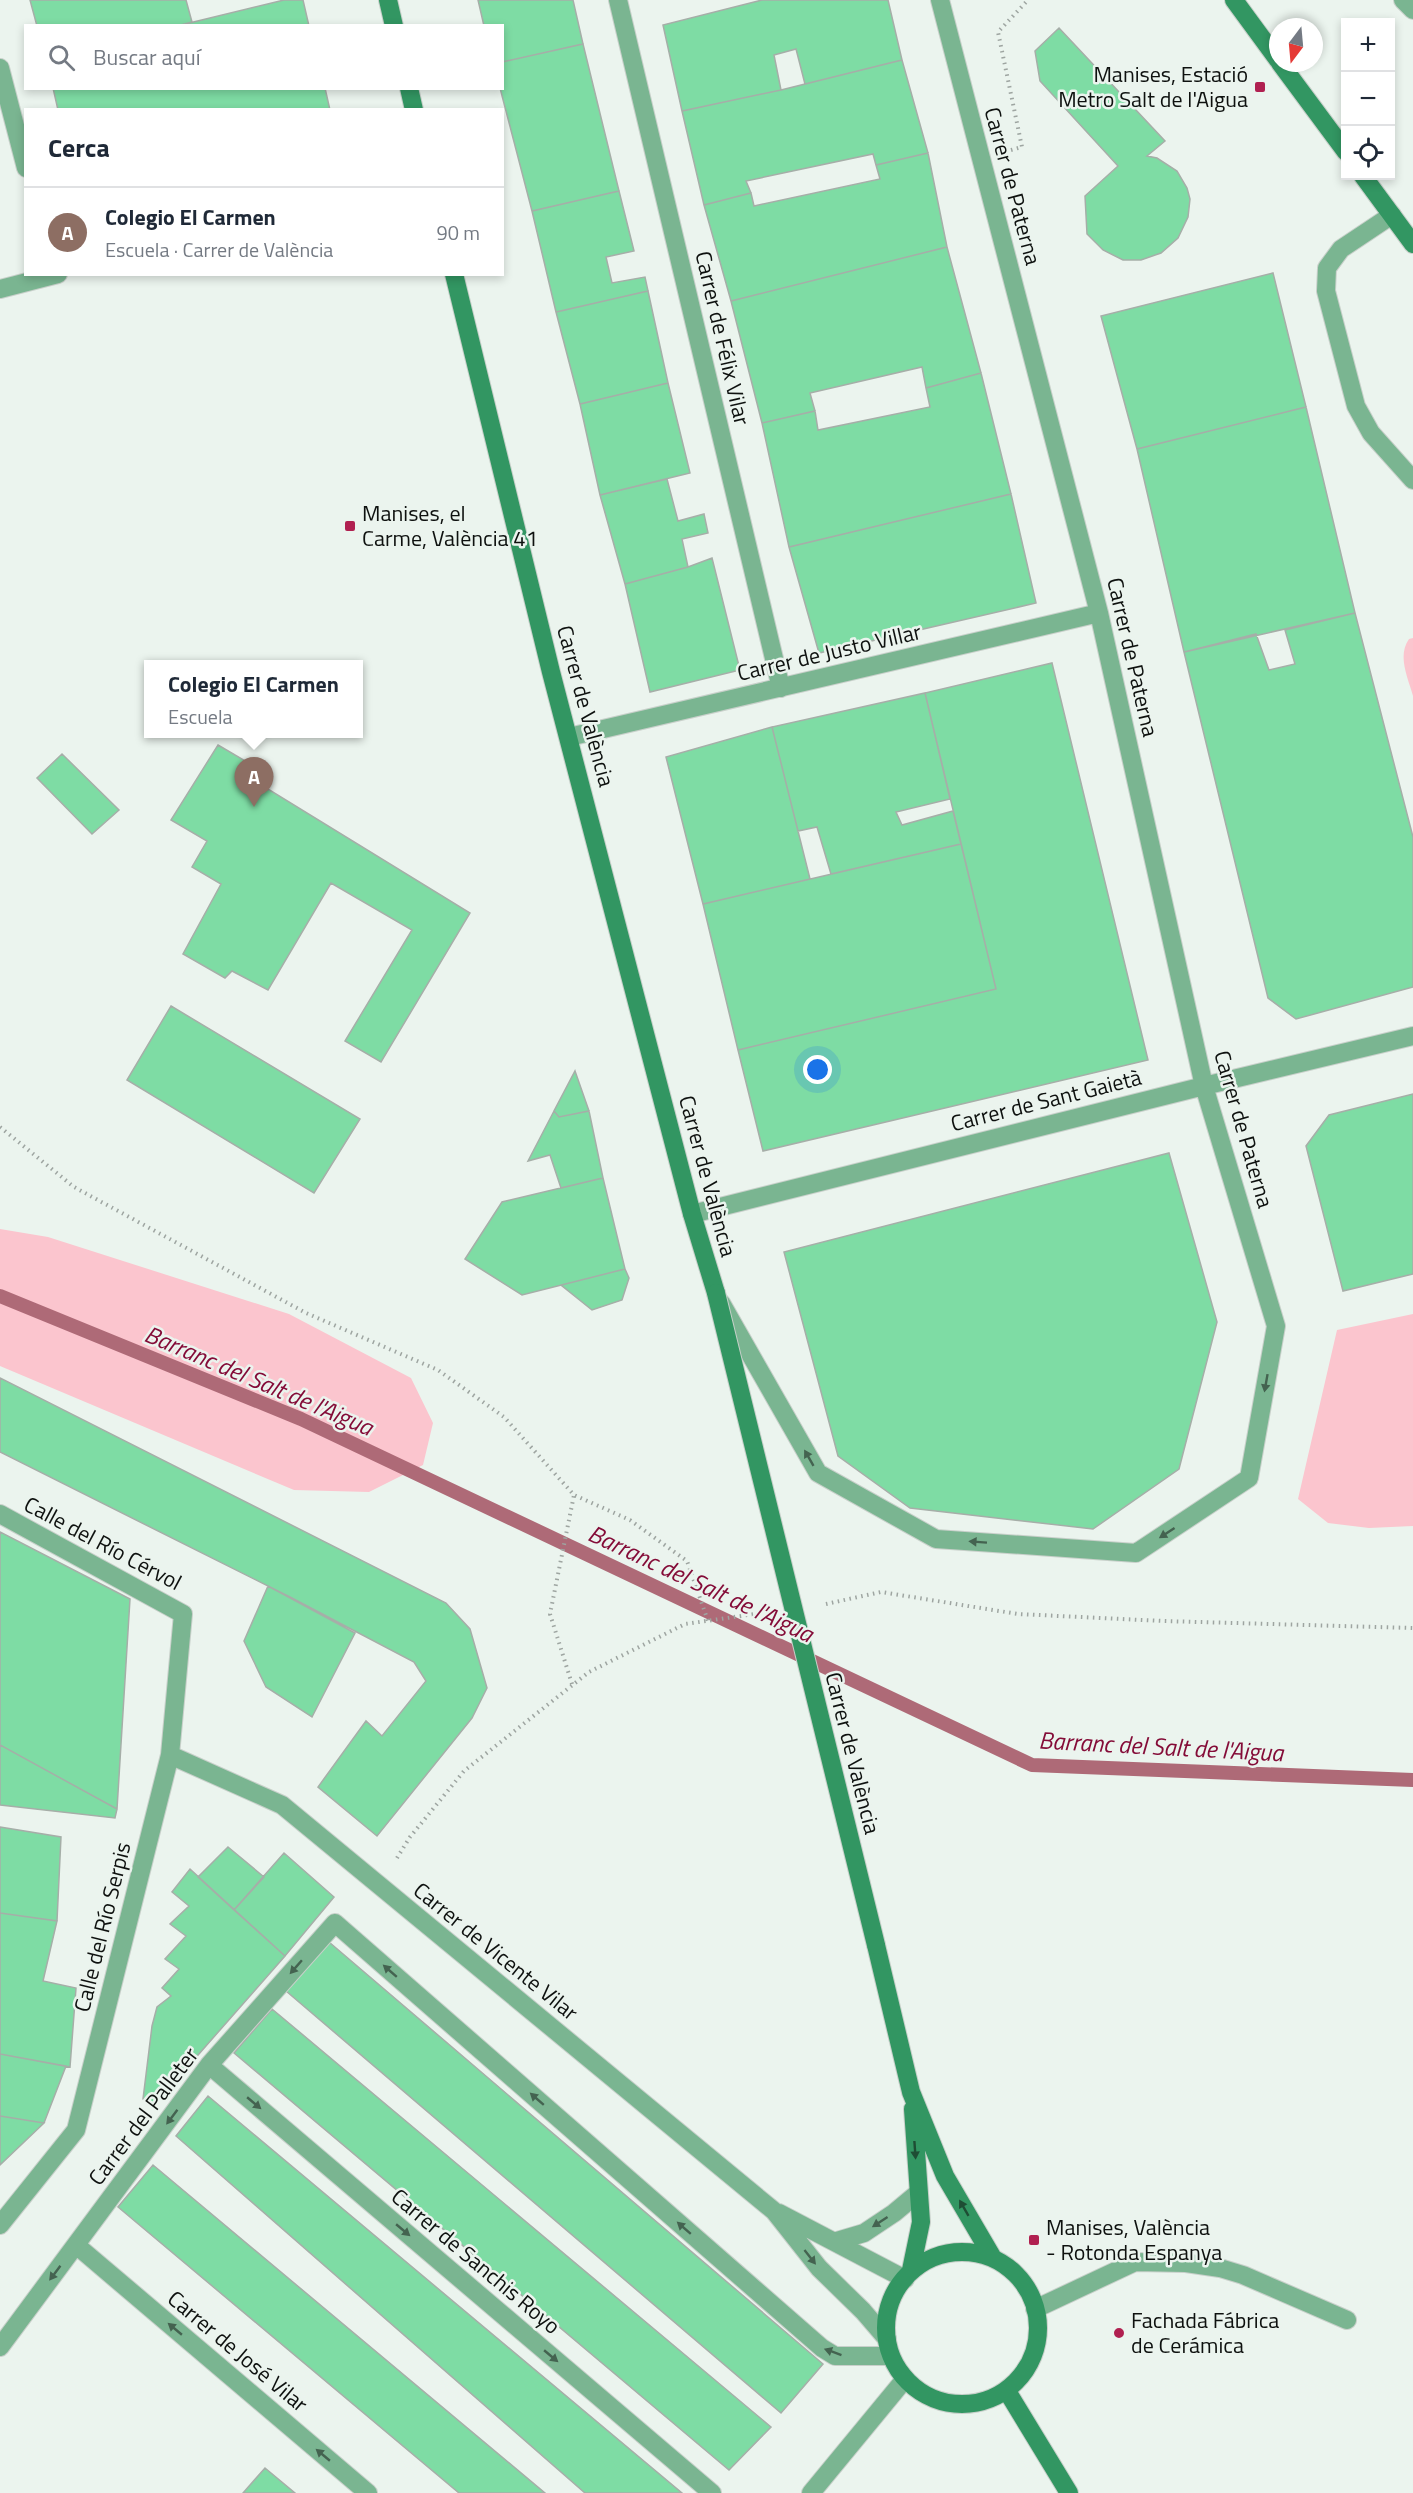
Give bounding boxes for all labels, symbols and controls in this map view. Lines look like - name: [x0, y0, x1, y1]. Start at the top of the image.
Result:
- north arrow: [1269, 18, 1323, 72]
- map controls: [1341, 18, 1395, 180]
- button: +: [1341, 18, 1395, 72]
- search box: [24, 24, 504, 90]
- text: Buscar aquí: [93, 40, 201, 74]
- icon: search: [45, 41, 78, 74]
- place label: Manises, Estació Metro Salt de l'Aigua: [1058, 57, 1248, 116]
- button: −: [1341, 72, 1395, 126]
- marker: Manises, Estació Metro Salt de l'Aigua: [1253, 80, 1267, 94]
- street label: Carrer de Paterna: [976, 103, 1050, 269]
- button: locate: [1341, 126, 1395, 180]
- text: Cerca: [48, 128, 110, 167]
- text: Colegio El Carmen: [105, 200, 276, 234]
- text: A: [61, 217, 74, 248]
- text: 90 m: [436, 217, 480, 248]
- text: Escuela · Carrer de València: [105, 234, 333, 265]
- street label: Carrer de Félix Vilar: [686, 248, 760, 429]
- place label: Manises, el Carme, València 41: [362, 496, 538, 555]
- marker: Manises, el Carme, València 41: [343, 519, 357, 533]
- street label: Carrer de Paterna: [1098, 574, 1168, 740]
- street label: Carrer de Justo Villar: [734, 614, 925, 690]
- street label: Carrer de València: [548, 622, 624, 790]
- popup: [144, 660, 363, 738]
- text: Colegio El Carmen: [168, 667, 339, 701]
- text: Escuela: [168, 701, 233, 732]
- pin: A: [234, 758, 274, 807]
- street label: Carrer de Paterna: [1205, 1046, 1283, 1212]
- your location: [803, 1055, 832, 1084]
- street label: Carrer de Sant Gaietà: [947, 1060, 1145, 1140]
- street label: Carrer de València: [670, 1092, 746, 1260]
- water label: Barranc del Salt de l'Aigua: [139, 1316, 381, 1445]
- one-way arrow: [1261, 1374, 1270, 1393]
- one-way arrow: [804, 1450, 815, 1466]
- street label: Calle del Río Cérvol: [18, 1487, 188, 1599]
- water label: Barranc del Salt de l'Aigua: [582, 1515, 821, 1652]
- one-way arrow: [1159, 1527, 1175, 1538]
- one-way arrow: [969, 1537, 988, 1547]
- street label: Carrer de València: [816, 1668, 890, 1838]
- water label: Barranc del Salt de l'Aigua: [1038, 1722, 1286, 1770]
- street label: Calle del Río Serpis: [64, 1839, 140, 2015]
- street label: Carrer de Vicente Vilar: [406, 1874, 586, 2029]
- one-way arrow: [290, 1959, 303, 1974]
- one-way arrow: [383, 1965, 398, 1978]
- street label: Carrer del Palleter: [80, 2039, 207, 2192]
- one-way arrow: [530, 2093, 545, 2106]
- one-way arrow: [246, 2097, 262, 2110]
- one-way arrow: [166, 2109, 178, 2124]
- one-way arrow: [911, 2141, 920, 2160]
- street label: Carrer de Sanchis Royo: [384, 2180, 568, 2342]
- one-way arrow: [958, 2200, 969, 2216]
- place label: Manises, València - Rotonda Espanya: [1046, 2210, 1222, 2269]
- one-way arrow: [872, 2217, 889, 2228]
- one-way arrow: [677, 2222, 692, 2235]
- one-way arrow: [395, 2223, 411, 2236]
- marker: Manises, València - Rotonda Espanya: [1027, 2233, 1041, 2247]
- one-way arrow: [804, 2249, 817, 2265]
- one-way arrow: [50, 2266, 62, 2281]
- street label: Carrer de José Vilar: [160, 2282, 316, 2420]
- place label: Fachada Fábrica de Cerámica: [1131, 2303, 1279, 2362]
- one-way arrow: [168, 2323, 183, 2336]
- marker: Fachada Fábrica de Cerámica: [1112, 2326, 1126, 2340]
- one-way arrow: [823, 2347, 841, 2357]
- one-way arrow: [543, 2349, 558, 2362]
- one-way arrow: [316, 2449, 331, 2462]

